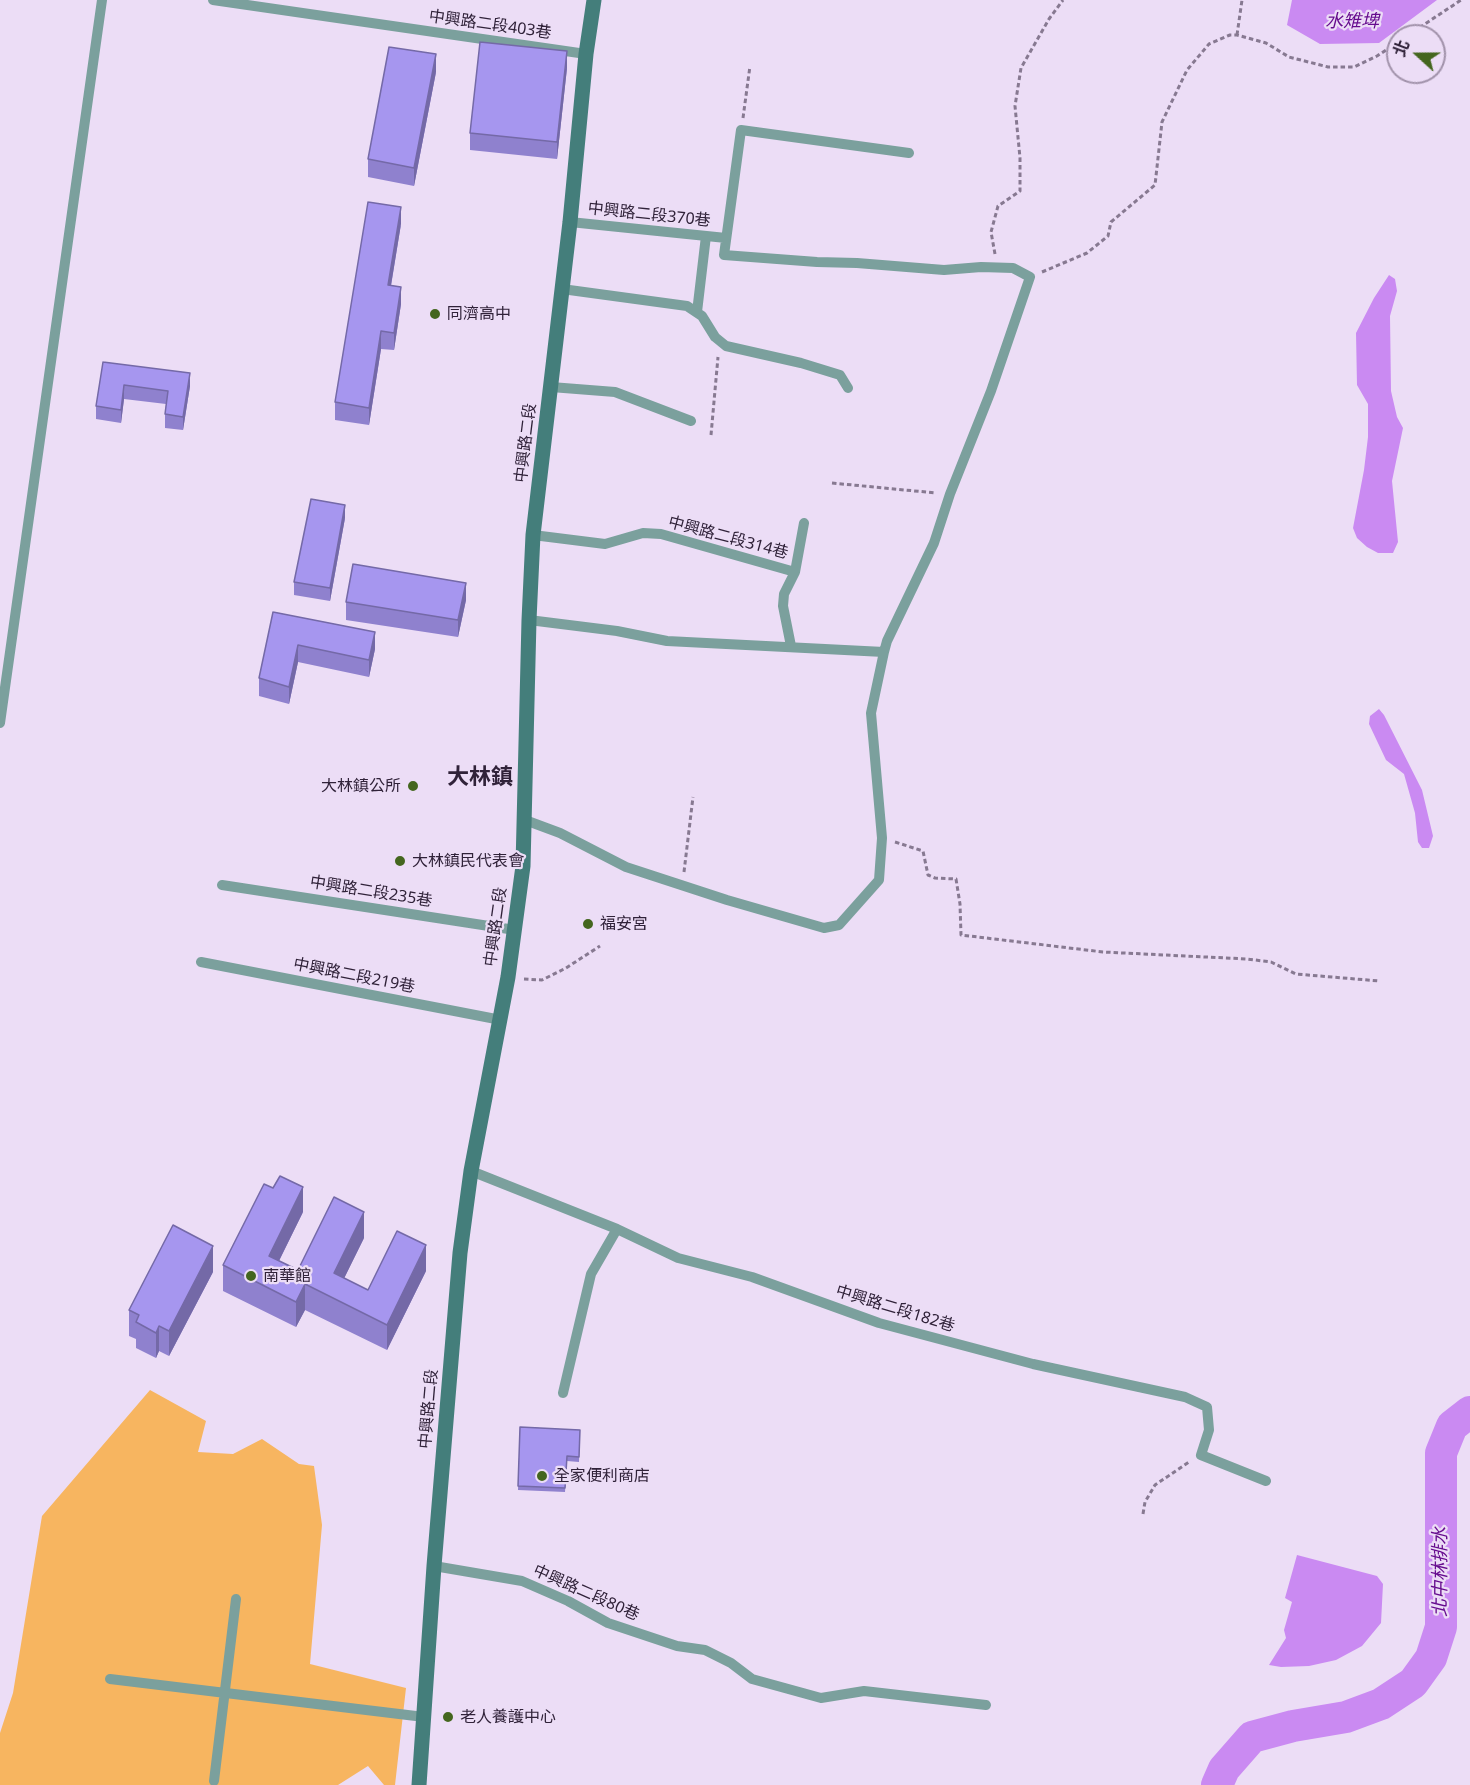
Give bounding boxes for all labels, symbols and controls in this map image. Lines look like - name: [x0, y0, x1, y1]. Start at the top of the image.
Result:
- street label: 中興路二段403巷: [428, 7, 552, 43]
- water label: 水雉埤: [1325, 11, 1379, 33]
- north arrow: [1386, 24, 1446, 84]
- text: 北: [1388, 37, 1414, 60]
- street label: 中興路二段370巷: [587, 199, 711, 231]
- place label: 同濟高中: [447, 304, 511, 324]
- marker: 同濟高中: [428, 307, 442, 321]
- street label: 中興路二段: [512, 402, 540, 484]
- street label: 中興路二段314巷: [666, 513, 790, 563]
- district label: 大林鎮: [447, 765, 513, 791]
- place label: 大林鎮公所: [321, 776, 401, 796]
- marker: 大林鎮公所: [406, 779, 420, 793]
- place label: 大林鎮民代表會: [412, 851, 524, 871]
- marker: 大林鎮民代表會: [393, 854, 407, 868]
- street label: 中興路二段235巷: [309, 873, 433, 911]
- street label: 中興路二段: [481, 886, 511, 968]
- place label: 福安宮: [600, 914, 648, 934]
- marker: 福安宮: [581, 917, 595, 931]
- street label: 中興路二段219巷: [292, 955, 416, 997]
- place label: 南華館: [263, 1266, 311, 1286]
- marker: 南華館: [244, 1269, 258, 1283]
- street label: 中興路二段182巷: [833, 1282, 957, 1336]
- street label: 中興路二段: [416, 1368, 442, 1450]
- place label: 全家便利商店: [554, 1466, 650, 1486]
- marker: 全家便利商店: [535, 1469, 549, 1483]
- water label: 北中林排水: [1430, 1527, 1452, 1617]
- street label: 中興路二段80巷: [530, 1561, 642, 1625]
- place label: 老人養護中心: [460, 1707, 556, 1727]
- marker: 老人養護中心: [441, 1710, 455, 1724]

